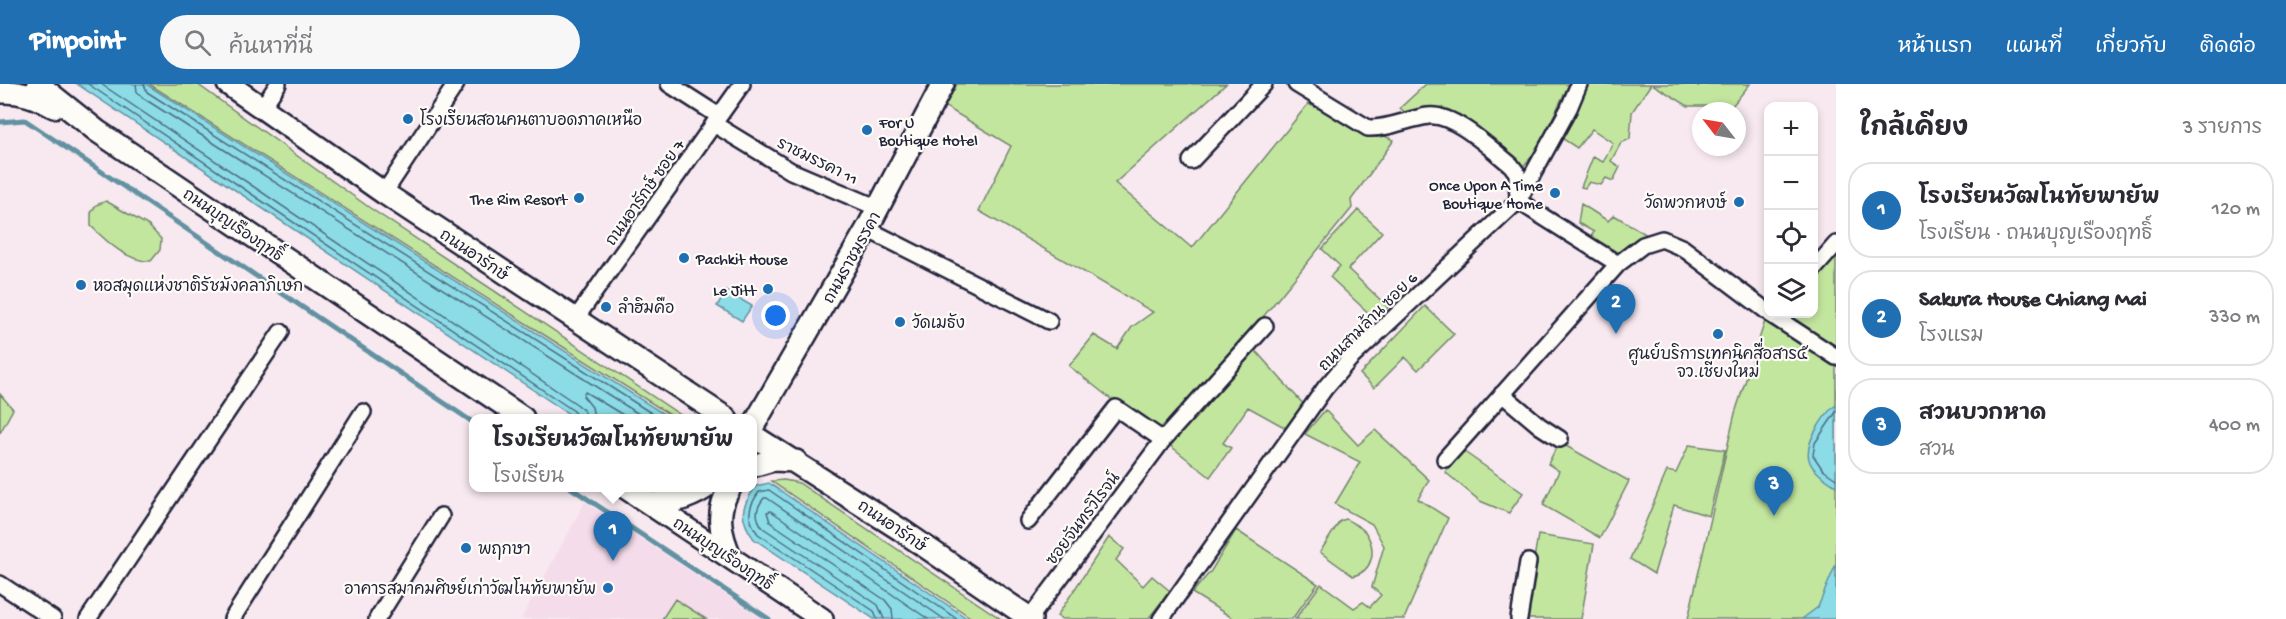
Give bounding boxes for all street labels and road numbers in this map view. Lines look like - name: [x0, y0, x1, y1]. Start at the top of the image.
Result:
- street label: ถนนอารักษ์ ซอย 7: [599, 134, 691, 251]
- street label: ราชมรรคา 11: [773, 136, 860, 191]
- street label: ถนนบุญเรืองฤทธิ์: [178, 179, 291, 268]
- street label: ถนนราชมรรคา: [821, 210, 887, 308]
- street label: ถนนอารักษ์: [435, 223, 515, 288]
- street label: ถนนสามล้าน ซอย 6: [1313, 267, 1423, 377]
- street label: ซอยจันทรวิโรจน์: [1040, 467, 1126, 570]
- street label: ถนนอารักษ์: [853, 494, 933, 559]
- street label: ถนนบุญเรืองฤทธิ์: [668, 508, 781, 597]

